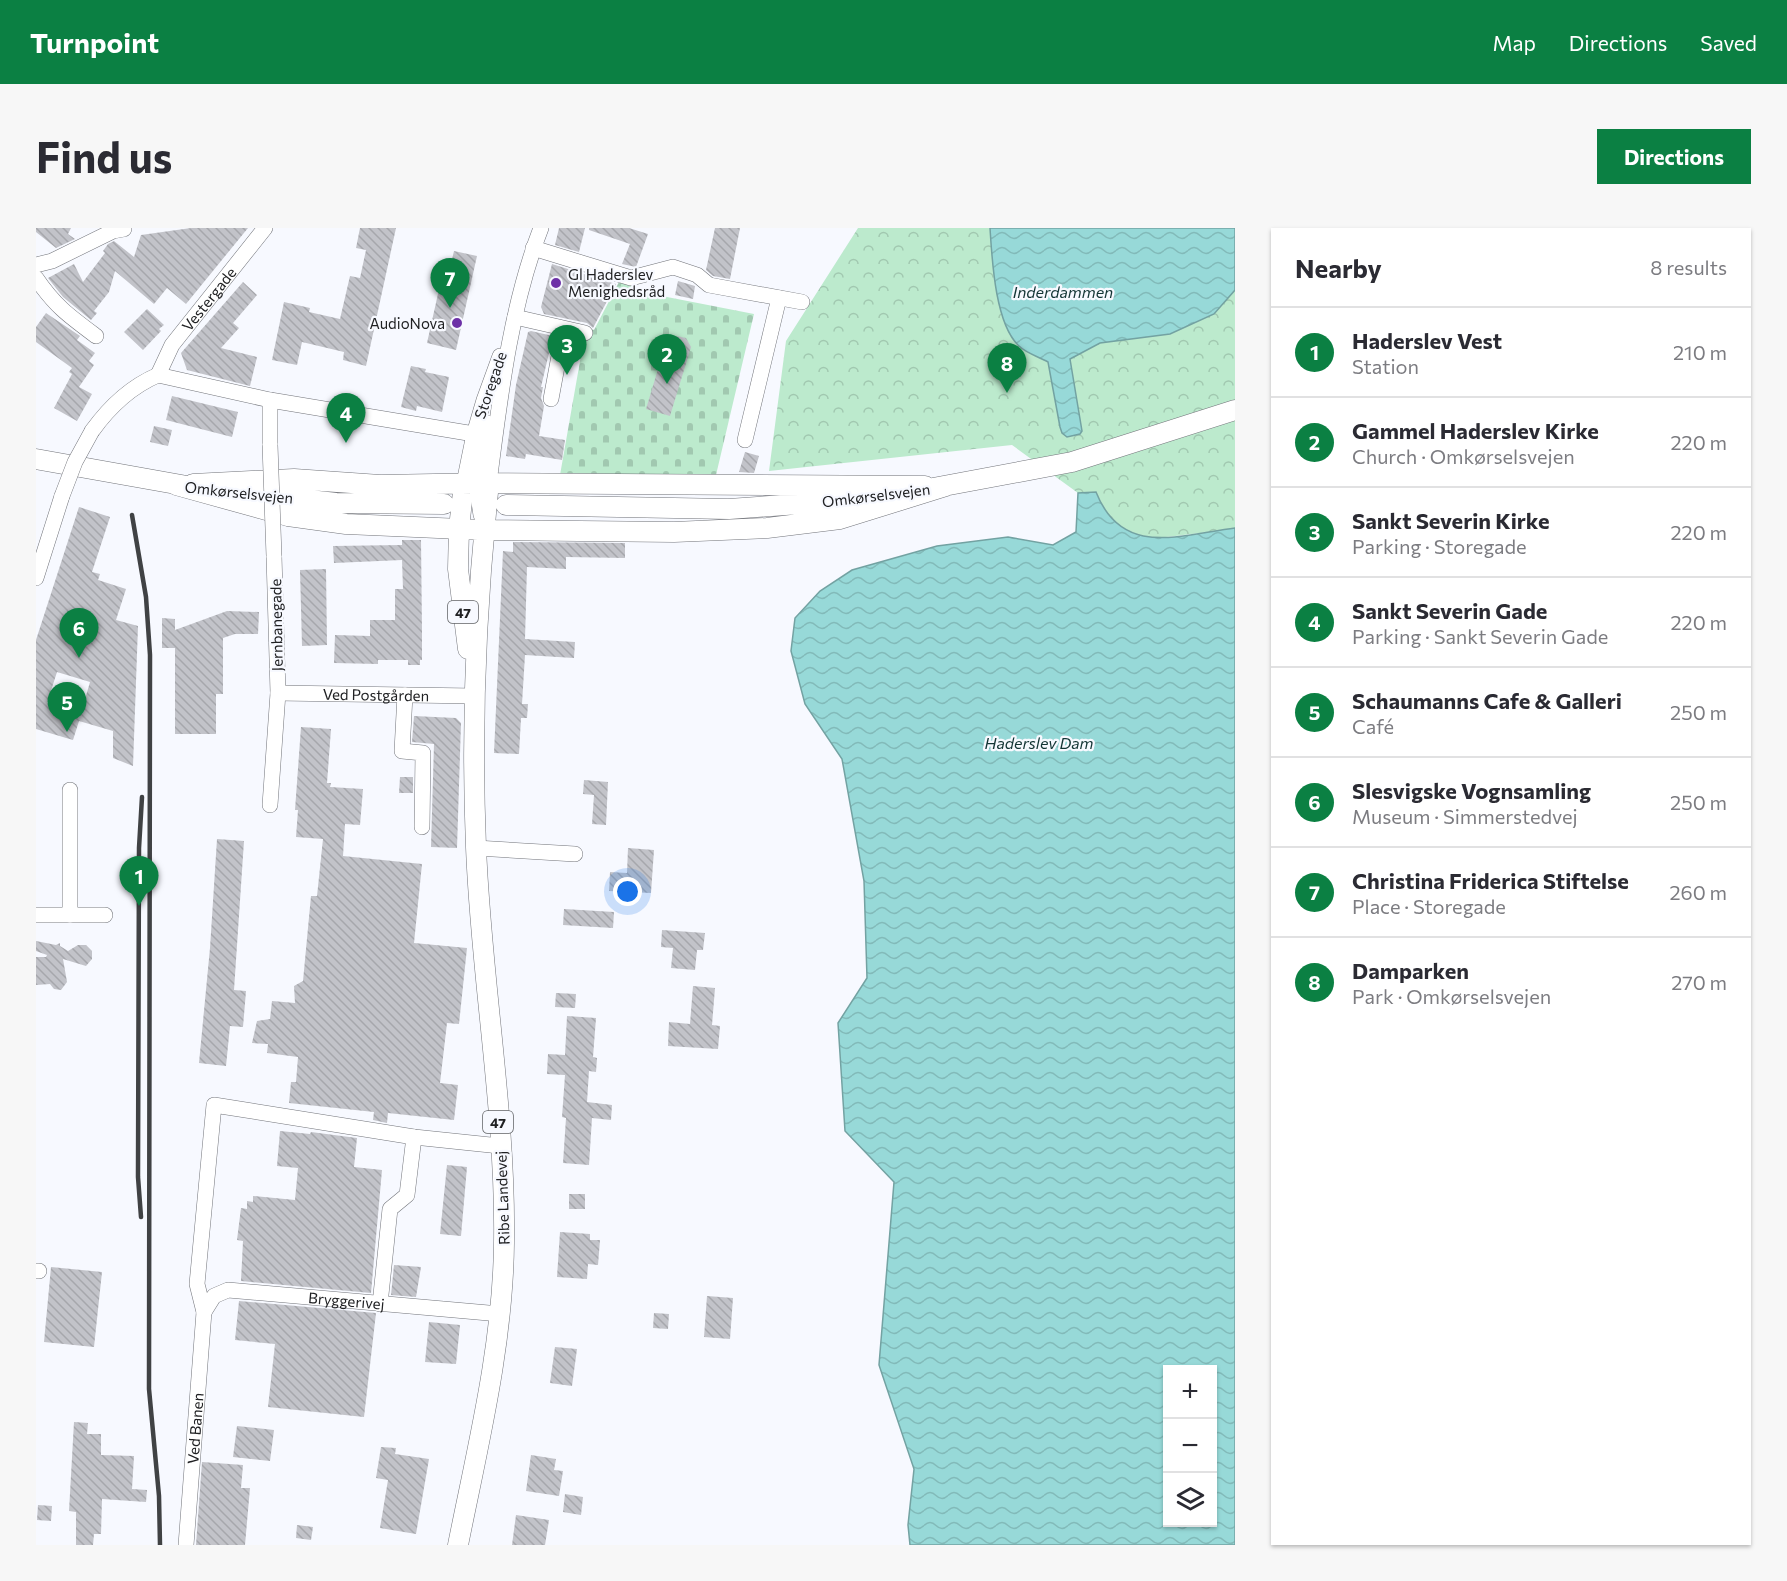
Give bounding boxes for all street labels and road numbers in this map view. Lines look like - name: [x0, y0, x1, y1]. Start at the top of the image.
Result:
- street label: Vestergade: [178, 263, 240, 334]
- street label: Storegade: [470, 349, 510, 421]
- street label: Omkørselsvejen: [184, 477, 294, 507]
- street label: Omkørselsvejen: [821, 479, 931, 511]
- street label: Jernbanegade: [266, 578, 286, 671]
- road number: 47: [448, 601, 478, 623]
- street label: Ved Postgården: [323, 685, 429, 704]
- road number: 47: [483, 1111, 513, 1133]
- street label: Ribe Landevej: [491, 1151, 513, 1245]
- street label: Bryggerivej: [308, 1288, 385, 1313]
- street label: Ved Banen: [183, 1392, 207, 1465]

